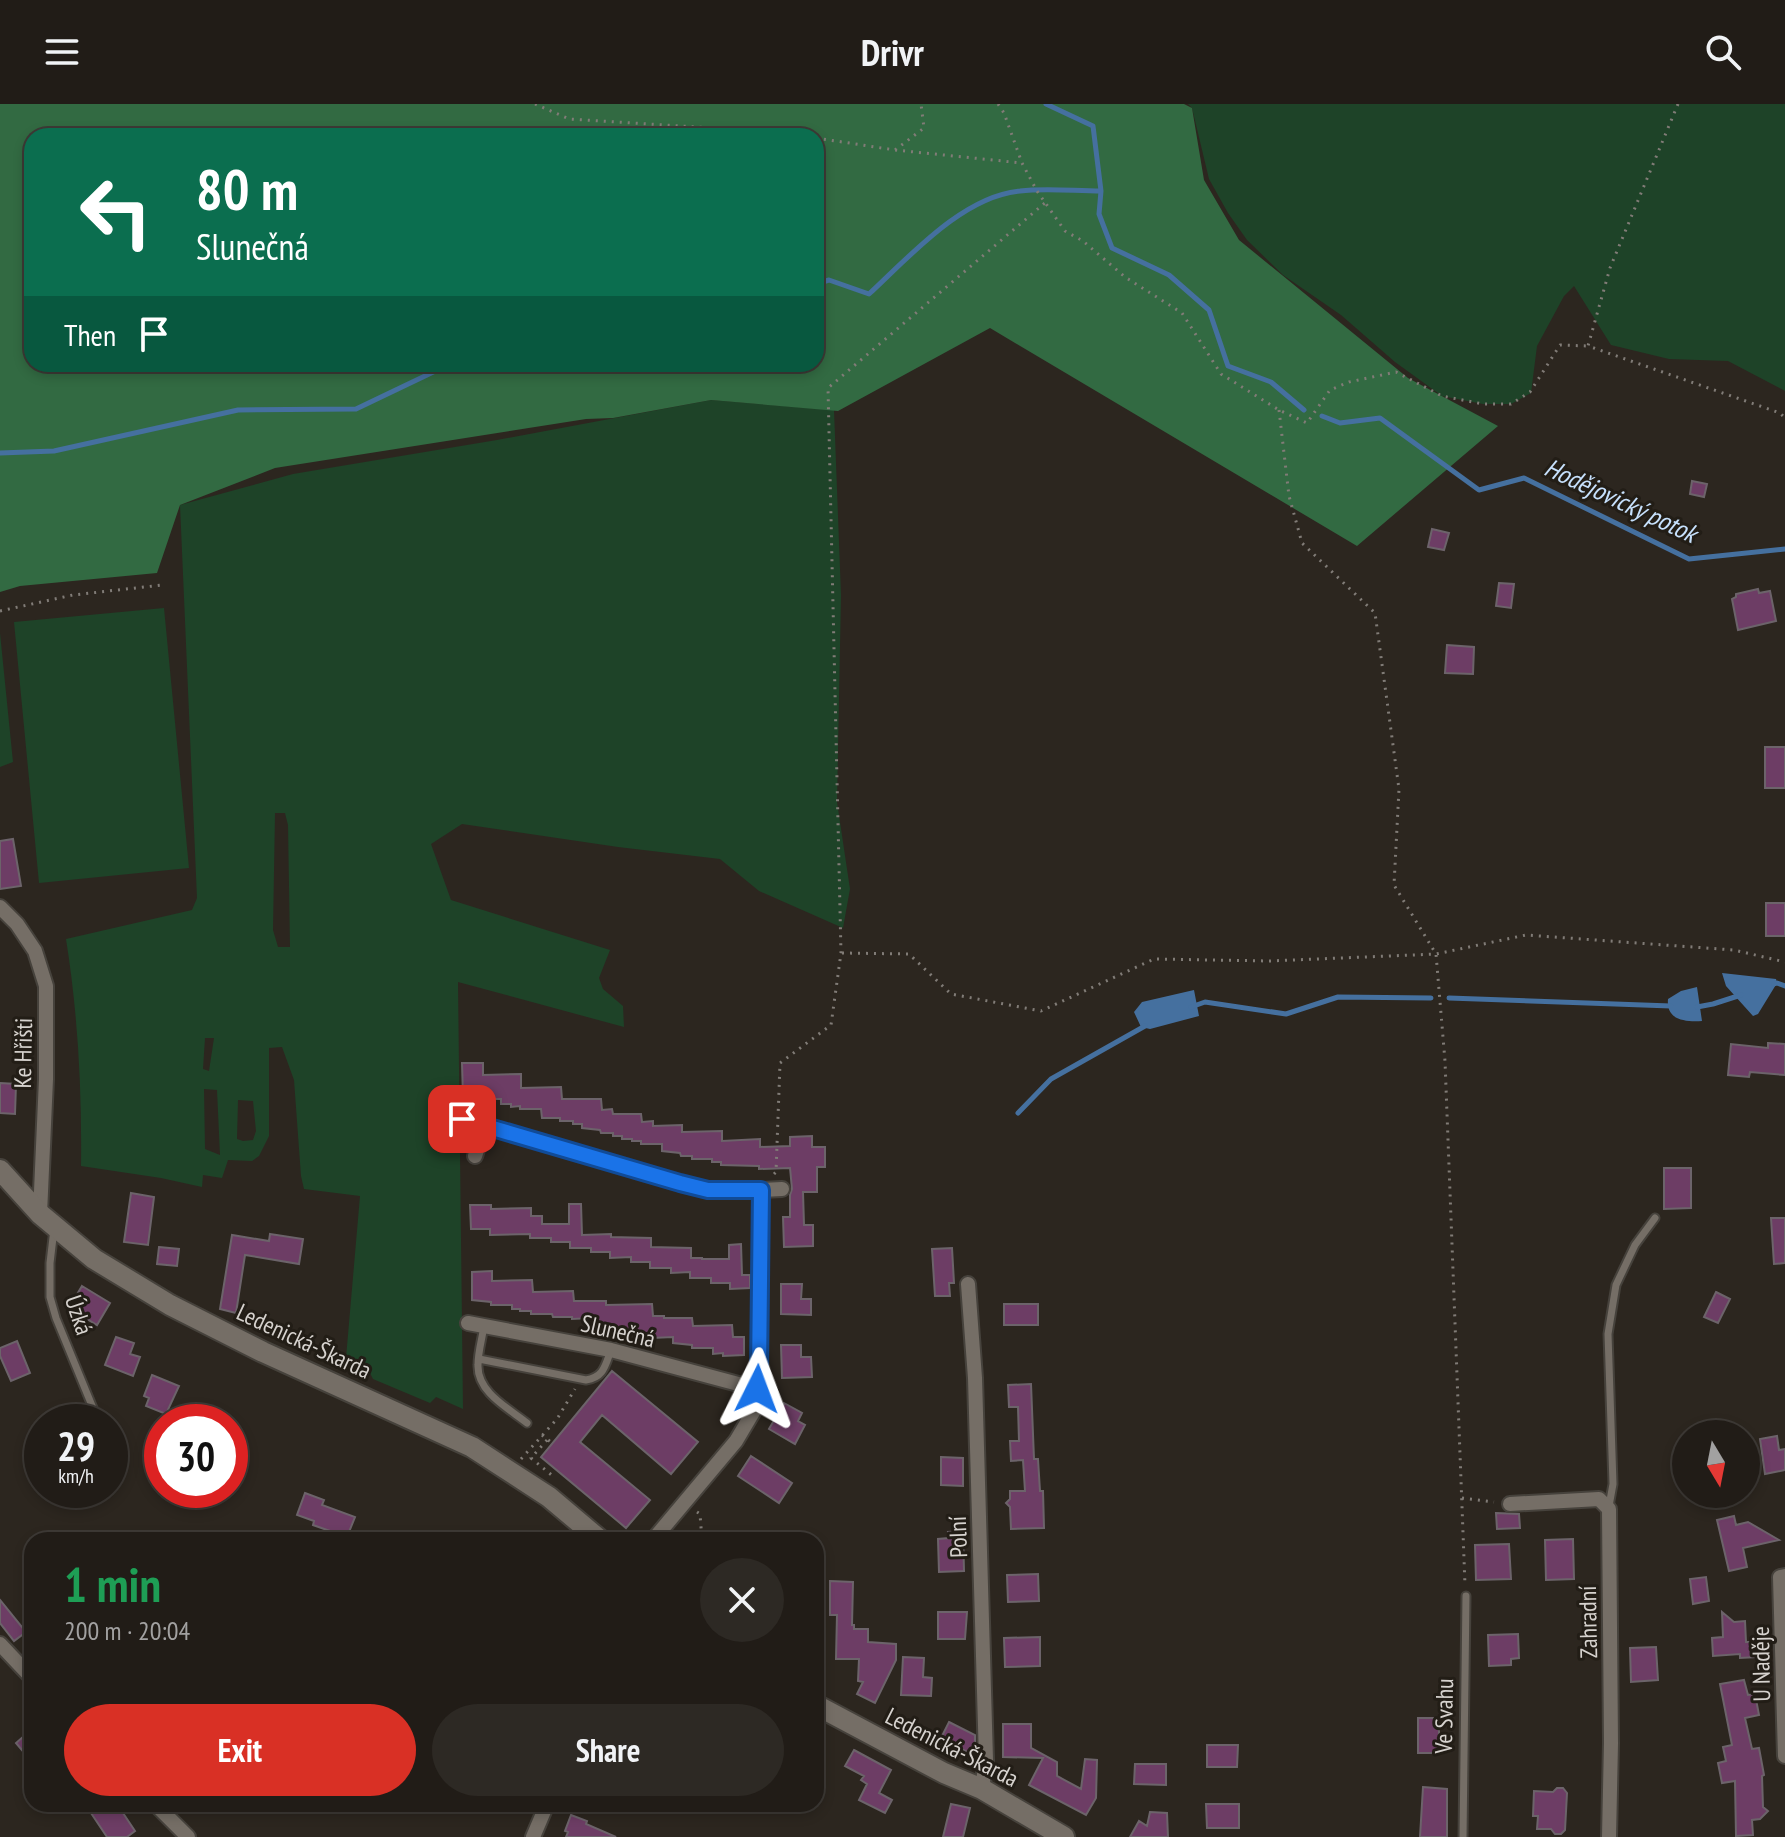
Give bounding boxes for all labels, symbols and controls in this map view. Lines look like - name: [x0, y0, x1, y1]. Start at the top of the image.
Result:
- text: Drivr: [861, 29, 924, 76]
- icon: menu: [40, 30, 84, 74]
- icon: search: [1701, 30, 1745, 74]
- text: 80 m: [196, 153, 298, 225]
- icon: left: [64, 160, 168, 264]
- text: Slunečná: [196, 223, 309, 270]
- icon: arrive: [132, 312, 176, 356]
- text: Then: [64, 315, 116, 354]
- water label: Hodějovický potok: [1540, 450, 1705, 551]
- street label: Ke Hřišti: [7, 1018, 39, 1088]
- pin: [428, 1085, 496, 1153]
- icon: arrive: [440, 1097, 484, 1141]
- street label: Úzká: [58, 1291, 100, 1339]
- street label: Ledenická-Škarda: [232, 1296, 376, 1386]
- street label: Slunečná: [578, 1307, 658, 1355]
- position arrow: [715, 1347, 799, 1431]
- speed limit sign: 30: [144, 1404, 248, 1508]
- text: 29: [57, 1420, 95, 1472]
- north arrow: [1672, 1420, 1760, 1508]
- map controls: [1672, 1420, 1760, 1508]
- text: km/h: [58, 1463, 94, 1489]
- street label: Polní: [942, 1516, 974, 1558]
- text: 1 min: [64, 1553, 161, 1615]
- button: close: [700, 1558, 784, 1642]
- street label: Zahradní: [1572, 1585, 1604, 1659]
- text: 200 m · 20:04: [64, 1614, 190, 1647]
- street label: U Naděje: [1745, 1626, 1777, 1702]
- street label: Ve Svahu: [1428, 1678, 1460, 1755]
- street label: Ledenická-Škarda: [880, 1700, 1024, 1794]
- button: Exit: [64, 1704, 416, 1796]
- button: Share: [432, 1704, 784, 1796]

